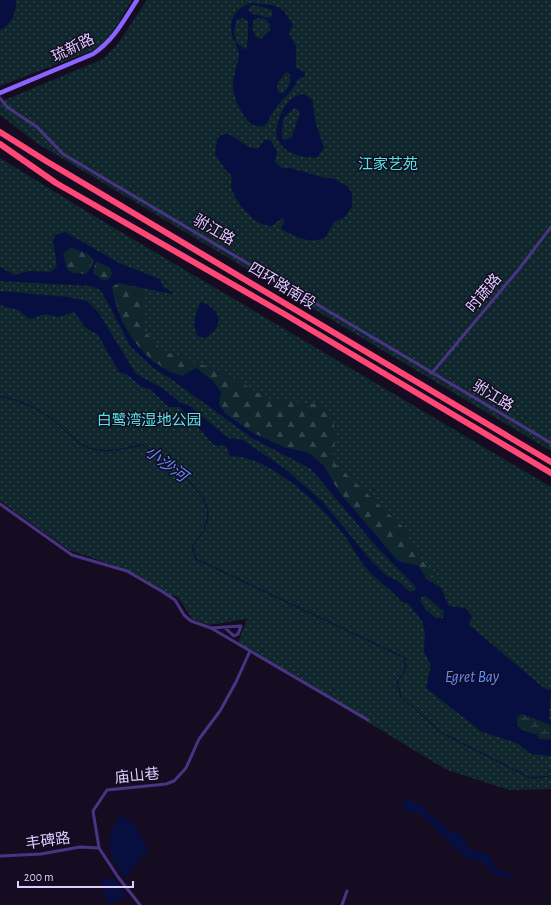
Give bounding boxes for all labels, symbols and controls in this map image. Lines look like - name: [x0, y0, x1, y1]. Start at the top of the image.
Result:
- street label: 琉新路: [49, 30, 97, 65]
- park label: 江家艺苑: [358, 156, 418, 172]
- street label: 驸江路: [191, 211, 238, 248]
- street label: 四环路南段: [246, 259, 319, 312]
- street label: 时蔬路: [463, 270, 504, 315]
- street label: 驸江路: [470, 377, 517, 414]
- park label: 白鹭湾湿地公园: [96, 412, 202, 428]
- water label: 小沙河: [142, 442, 193, 487]
- water label: Egret Bay: [445, 669, 499, 685]
- street label: 庙山巷: [114, 765, 160, 786]
- street label: 丰碑路: [25, 829, 71, 852]
- scale bar: [18, 863, 133, 889]
- text: 200 m: [24, 871, 54, 883]

